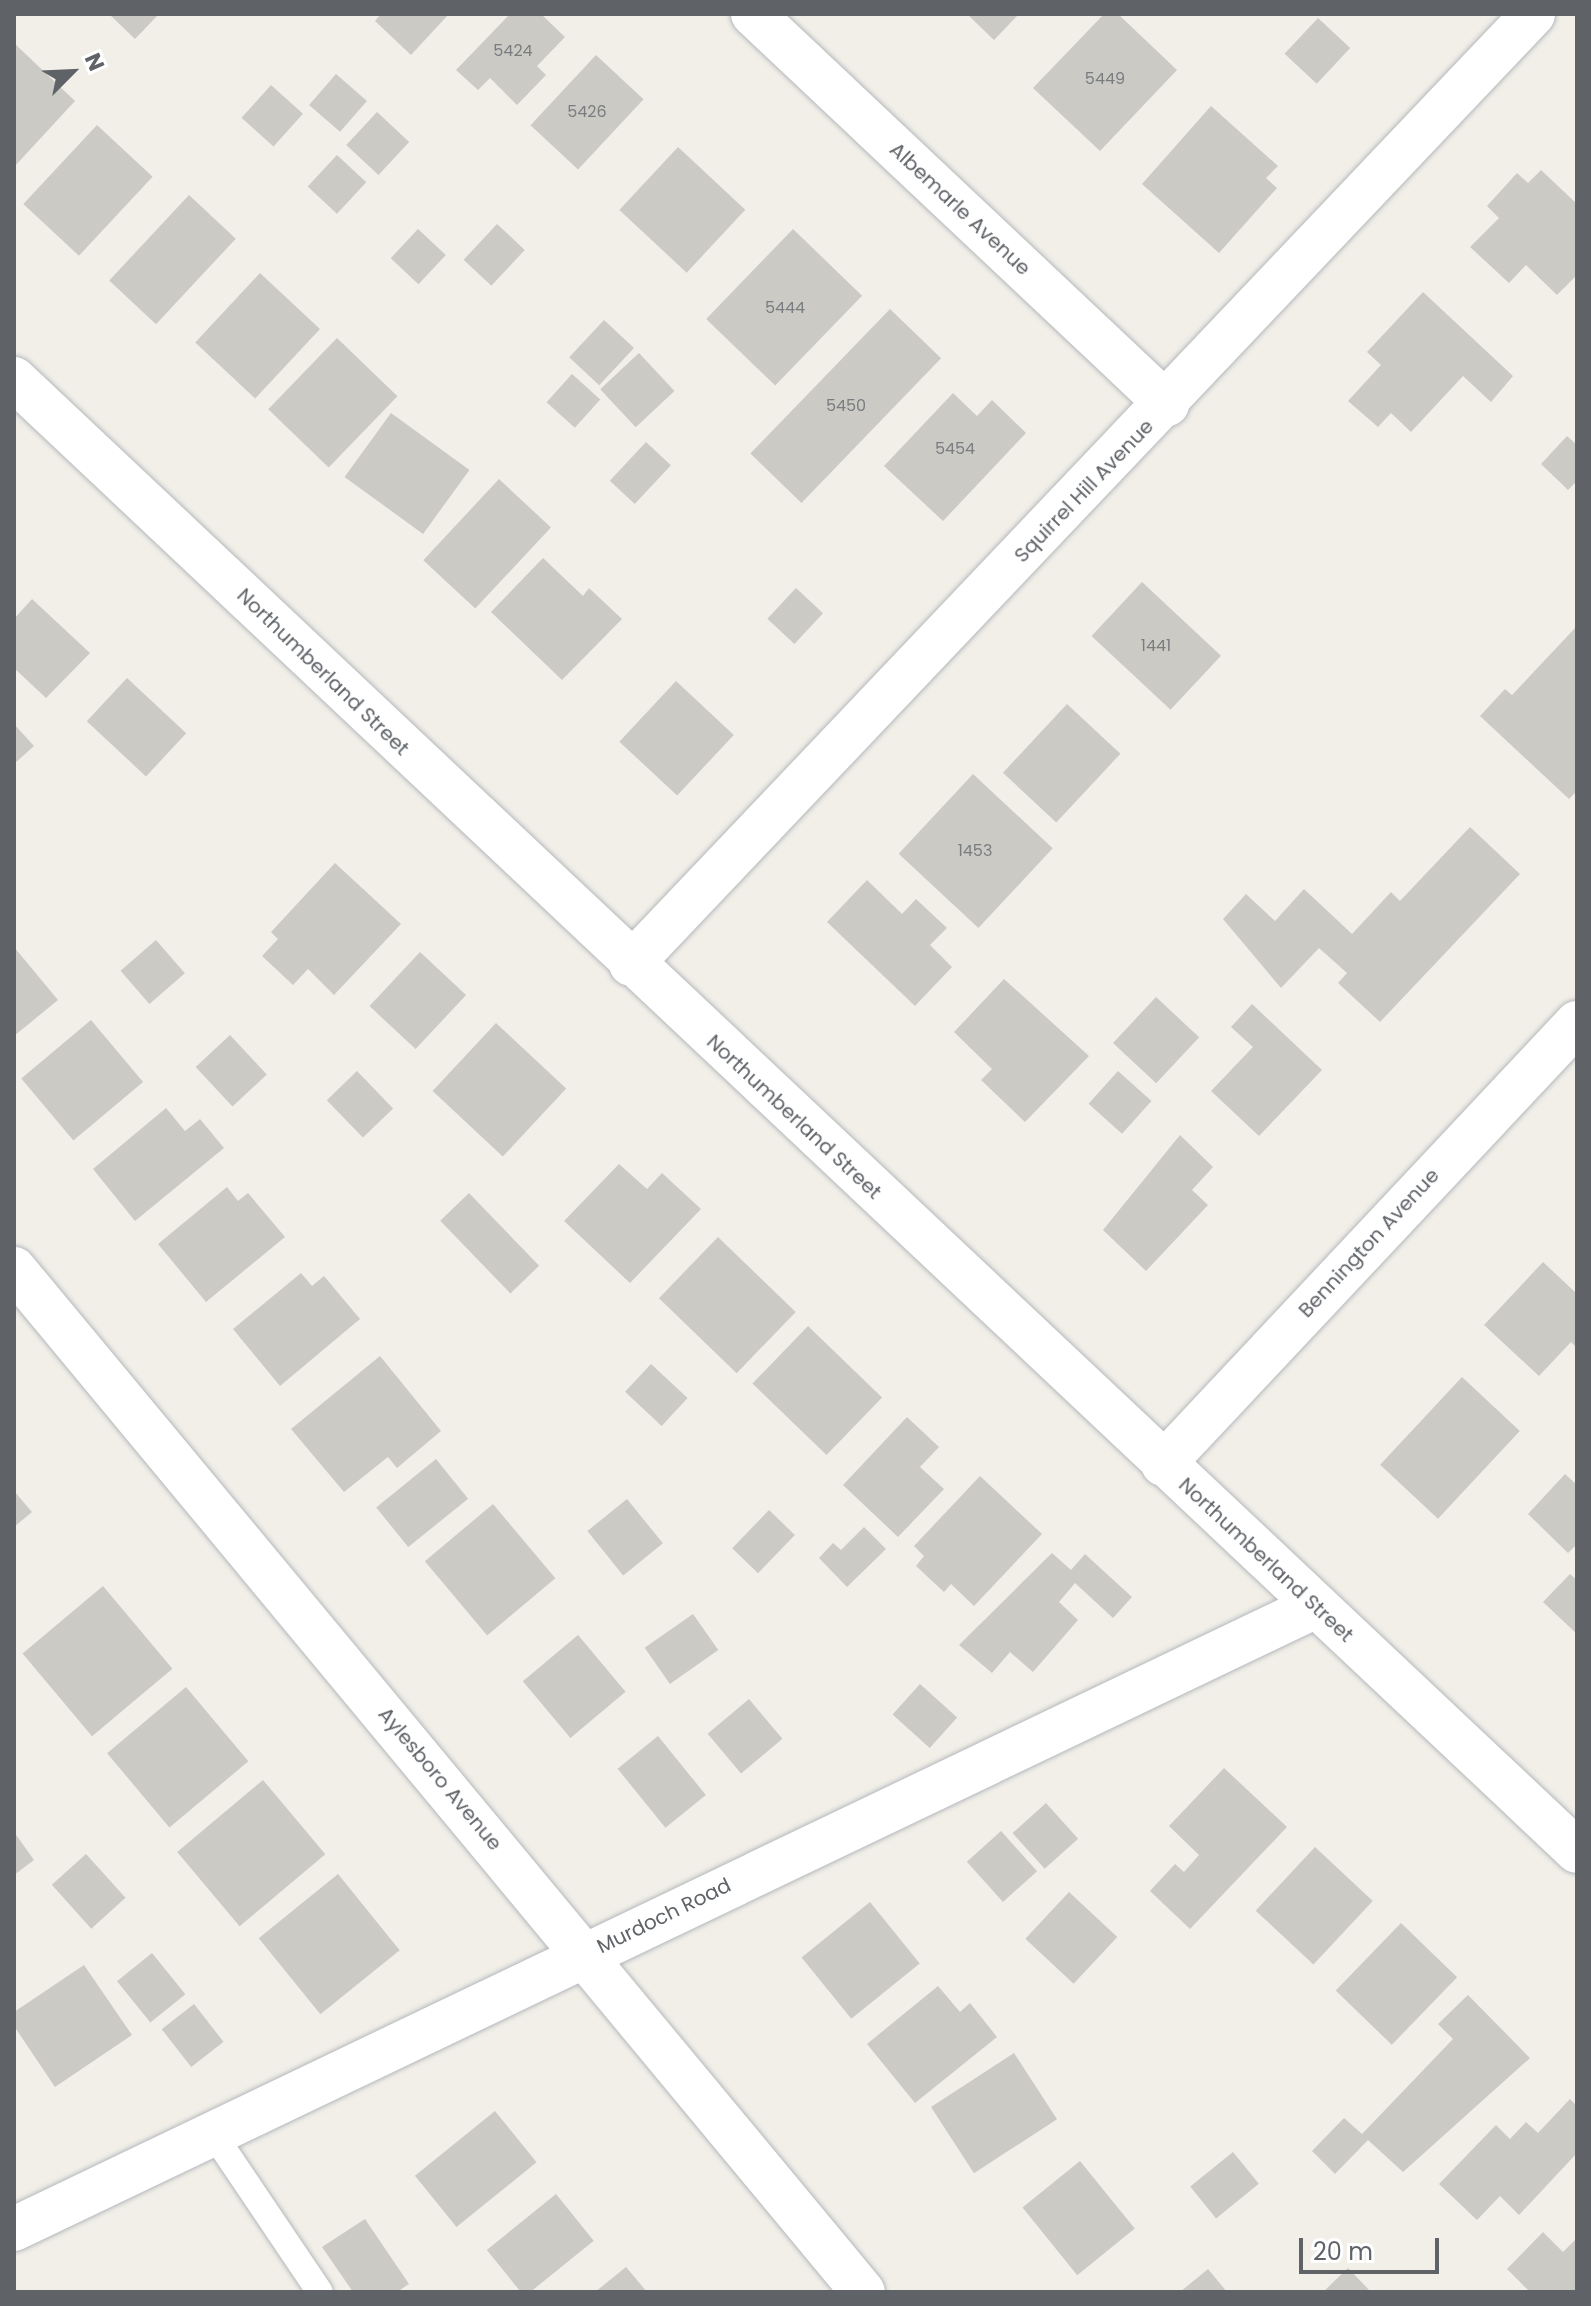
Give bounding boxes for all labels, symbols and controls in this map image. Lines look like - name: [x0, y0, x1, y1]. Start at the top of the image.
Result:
- north arrow: [32, 32, 112, 112]
- house number: 5424: [493, 41, 533, 61]
- text: N: [77, 48, 112, 76]
- house number: 5449: [1085, 69, 1125, 89]
- house number: 5426: [567, 102, 607, 122]
- street label: Albemarle Avenue: [885, 138, 1035, 280]
- house number: 5444: [765, 298, 805, 318]
- house number: 5450: [826, 396, 866, 416]
- street label: Squirrel Hill Avenue: [1010, 414, 1158, 568]
- house number: 5454: [935, 439, 975, 459]
- street label: Northumberland Street: [232, 584, 414, 760]
- house number: 1441: [1141, 636, 1171, 656]
- house number: 1453: [958, 841, 992, 861]
- street label: Northumberland Street: [702, 1030, 886, 1204]
- street label: Bennington Avenue: [1294, 1164, 1444, 1322]
- street label: Northumberland Street: [1174, 1473, 1358, 1647]
- street label: Aylesboro Avenue: [373, 1703, 507, 1855]
- street label: Murdoch Road: [593, 1873, 735, 1959]
- scale bar: [1303, 2222, 1443, 2272]
- text: 20 m: [1313, 2235, 1373, 2268]

